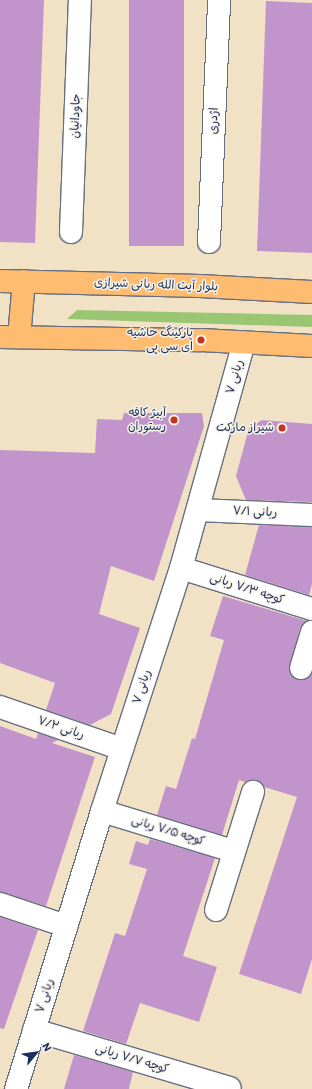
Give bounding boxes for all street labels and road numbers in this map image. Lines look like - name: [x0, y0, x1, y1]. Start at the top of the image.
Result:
- street label: جاودانیان: [68, 93, 84, 139]
- street label: اژدری: [206, 107, 222, 135]
- street label: بلوار آیت الله ربانی شیرازی: [94, 276, 218, 294]
- street label: ربانی ۷: [223, 358, 247, 396]
- street label: ربانی ۷/۱: [232, 504, 278, 520]
- street label: کوچه ۷/۳ ربانی: [208, 570, 286, 608]
- street label: ربانی ۷: [130, 668, 154, 706]
- street label: ربانی ۷/۲: [36, 713, 86, 743]
- street label: کوچه ۷/۵ ربانی: [130, 813, 206, 849]
- street label: ربانی ۷: [33, 977, 57, 1015]
- street label: کوچه ۷/۷ ربانی: [94, 1041, 170, 1077]

